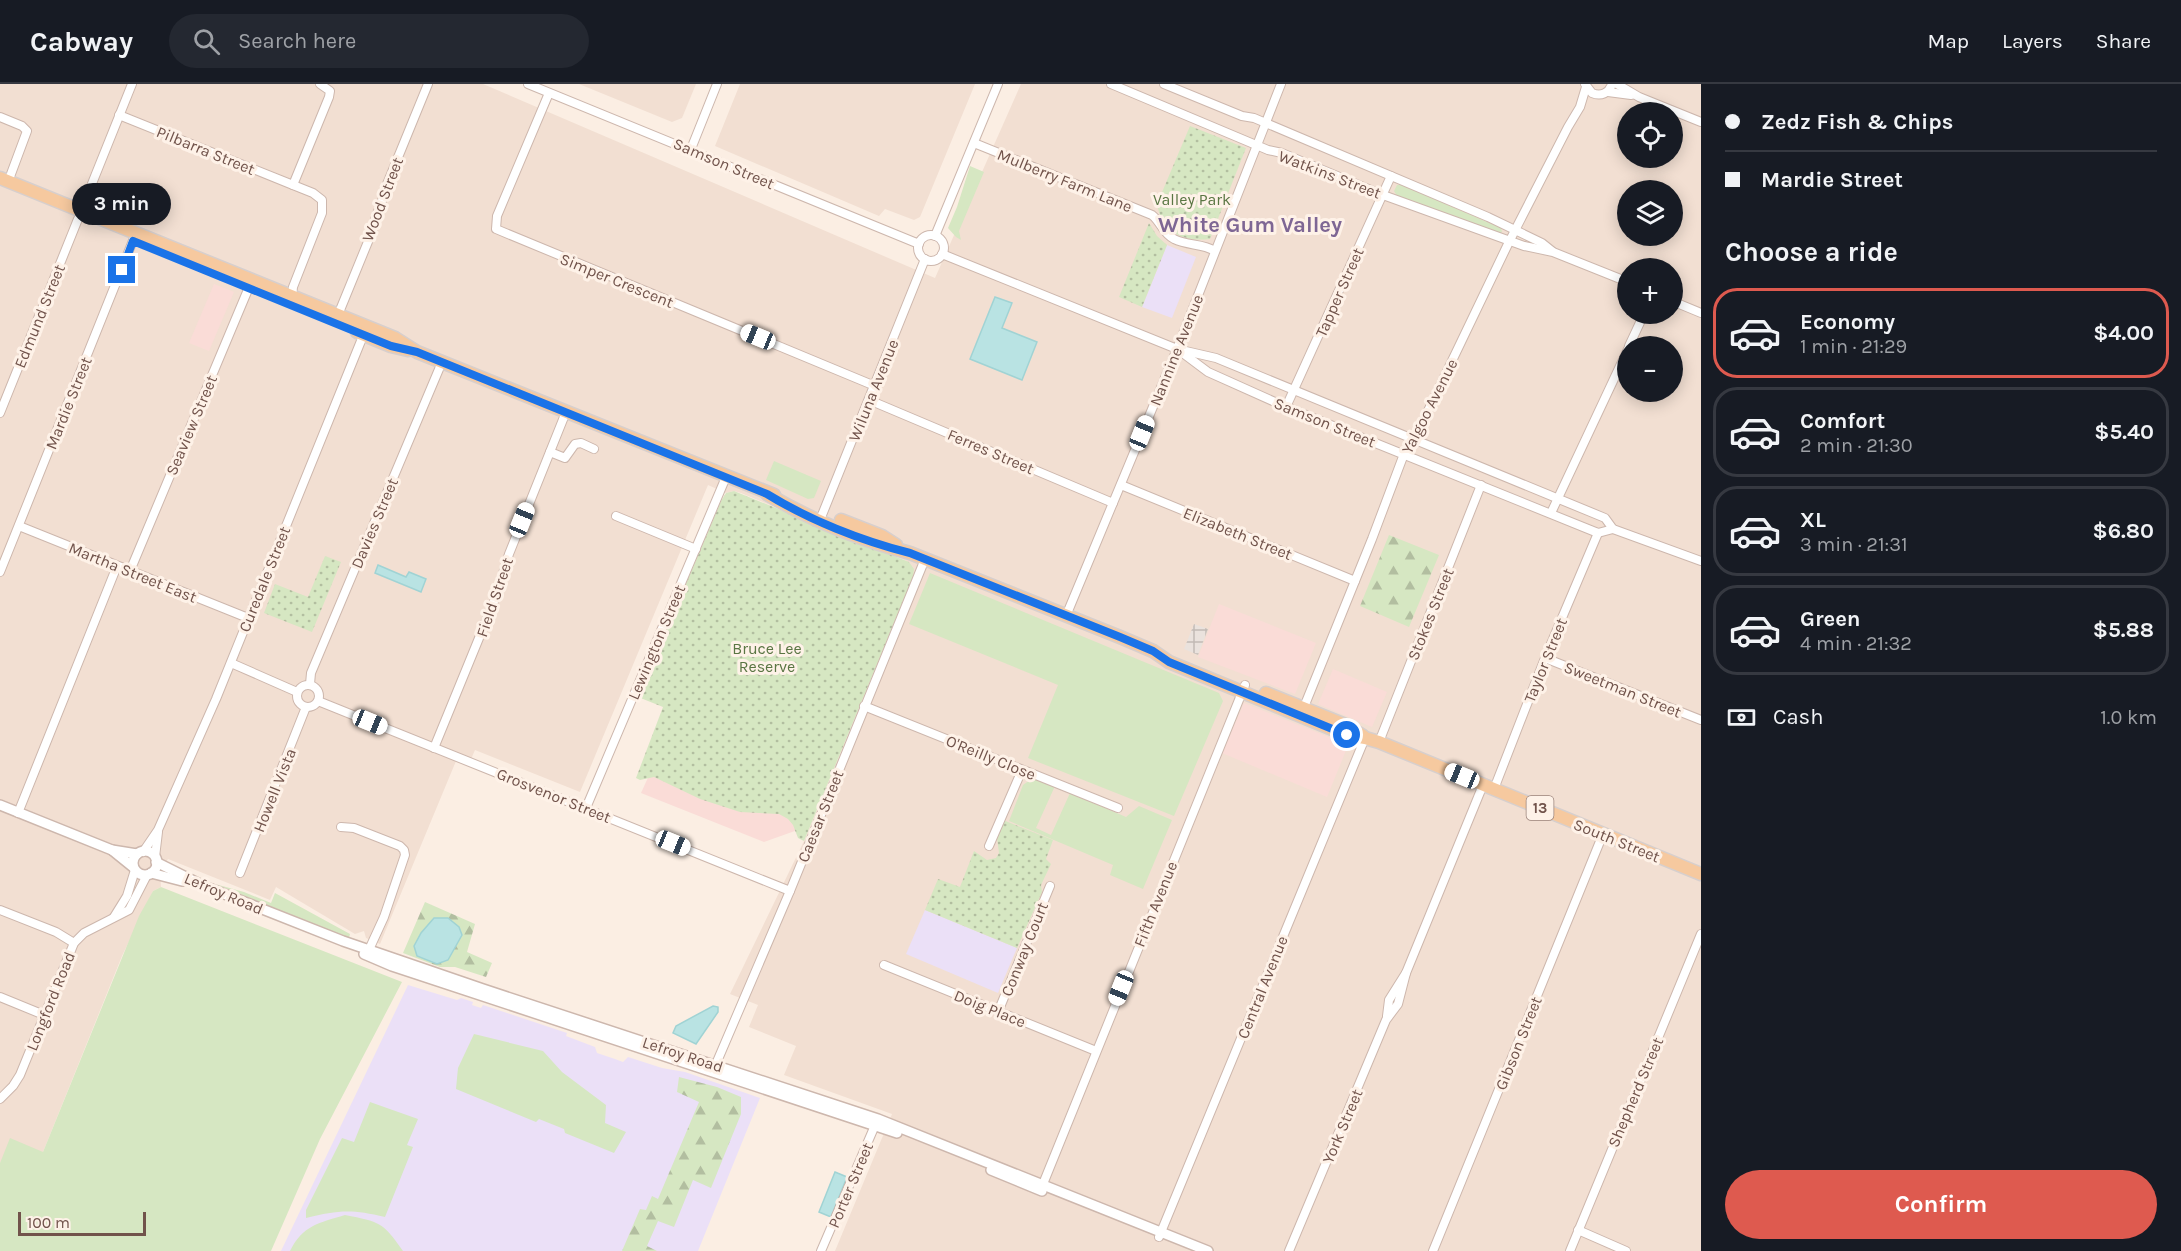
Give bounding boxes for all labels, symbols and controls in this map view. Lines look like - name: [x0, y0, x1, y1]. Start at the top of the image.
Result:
- search box: [169, 14, 589, 68]
- text: Cabway: [30, 25, 133, 58]
- icon: search: [190, 25, 223, 58]
- text: Search here: [238, 28, 356, 54]
- text: Map: [1927, 29, 1969, 53]
- text: Layers: [2002, 29, 2063, 53]
- text: Share: [2096, 29, 2151, 53]
- map controls: [1617, 102, 1683, 402]
- button: locate: [1617, 102, 1683, 168]
- text: Zedz Fish & Chips: [1761, 109, 1953, 135]
- street label: Pilbarra Street: [154, 122, 258, 179]
- street label: Samson Street: [670, 134, 777, 193]
- street label: Mulberry Farm Lane: [995, 145, 1135, 216]
- street label: Watkins Street: [1276, 146, 1384, 203]
- street label: Wood Street: [358, 154, 407, 244]
- text: Mardie Street: [1761, 167, 1903, 193]
- button: layers: [1617, 180, 1683, 246]
- callout: 3 min: [72, 183, 172, 225]
- park label: Valley Park: [1153, 190, 1231, 209]
- text: 3 min: [94, 192, 149, 215]
- district label: White Gum Valley: [1158, 212, 1342, 238]
- text: Choose a ride: [1725, 236, 1898, 268]
- street label: Tapper Street: [1311, 245, 1368, 340]
- street label: Simper Crescent: [557, 249, 676, 312]
- route end: [108, 256, 135, 283]
- button: +: [1617, 258, 1683, 324]
- street label: Edmund Street: [10, 262, 69, 371]
- street label: Nannine Avenue: [1146, 292, 1207, 409]
- icon: car: [1728, 306, 1782, 360]
- text: Economy: [1800, 309, 1895, 335]
- text: $4.00: [2093, 320, 2154, 346]
- car: [738, 322, 778, 352]
- text: 1 min · 21:29: [1800, 335, 1907, 358]
- street label: Wiluna Avenue: [844, 336, 903, 444]
- button: −: [1617, 336, 1683, 402]
- street label: Mardie Street: [41, 354, 96, 452]
- street label: Yalgoo Avenue: [1397, 356, 1462, 457]
- street label: Seaview Street: [162, 372, 221, 478]
- street label: Samson Street: [1271, 393, 1378, 451]
- icon: car: [1728, 405, 1782, 459]
- text: Comfort: [1800, 408, 1885, 434]
- car: [1127, 413, 1157, 453]
- text: $5.40: [2094, 419, 2154, 445]
- street label: Ferres Street: [945, 425, 1037, 478]
- text: 2 min · 21:30: [1800, 434, 1913, 457]
- street label: Davies Street: [347, 475, 402, 571]
- car: [507, 500, 537, 540]
- street label: Elizabeth Street: [1181, 503, 1295, 564]
- icon: car: [1728, 504, 1782, 558]
- text: XL: [1800, 507, 1826, 533]
- text: $6.80: [2093, 518, 2154, 544]
- street label: Curedale Street: [235, 524, 294, 635]
- text: 3 min · 21:31: [1800, 533, 1908, 556]
- street label: Martha Street East: [66, 538, 200, 607]
- street label: Field Street: [472, 555, 517, 640]
- street label: Stokes Street: [1403, 565, 1458, 663]
- street label: Lewington Street: [624, 582, 689, 702]
- icon: car: [1728, 603, 1782, 657]
- text: Green: [1800, 606, 1861, 632]
- street label: Taylor Street: [1520, 615, 1571, 705]
- text: $5.88: [2093, 617, 2154, 643]
- text: 4 min · 21:32: [1800, 632, 1912, 655]
- park label: Bruce Lee Reserve: [732, 639, 802, 676]
- street label: Sweetman Street: [1561, 657, 1684, 722]
- icon: cash: [1725, 701, 1758, 734]
- text: Cash: [1773, 704, 1823, 730]
- text: 1.0 km: [2100, 706, 2157, 729]
- car: [350, 707, 390, 737]
- route start: [1333, 721, 1360, 748]
- street label: O'Reilly Close: [943, 731, 1038, 784]
- street label: Howell Vista: [249, 745, 300, 835]
- car: [1442, 761, 1482, 791]
- street label: Grosvenor Street: [494, 764, 614, 827]
- street label: Caesar Street: [793, 767, 848, 865]
- road number: 13: [1526, 796, 1554, 820]
- street label: South Street: [1571, 815, 1663, 866]
- car: [653, 828, 693, 858]
- street label: Fifth Avenue: [1130, 859, 1181, 950]
- street label: Lefroy Road: [182, 868, 266, 919]
- street label: Conway Court: [997, 899, 1052, 999]
- street label: Central Avenue: [1233, 933, 1292, 1041]
- street label: Longford Road: [22, 949, 79, 1053]
- car: [1106, 968, 1136, 1008]
- street label: Doig Place: [951, 986, 1028, 1031]
- street label: Gibson Street: [1491, 994, 1546, 1093]
- street label: Lefroy Road: [640, 1032, 726, 1076]
- street label: Shepherd Street: [1604, 1034, 1667, 1150]
- street label: York Street: [1318, 1086, 1367, 1166]
- street label: Porter Street: [824, 1140, 877, 1231]
- button: Confirm: [1725, 1170, 2157, 1239]
- scale bar: [18, 1209, 146, 1236]
- text: 100 m: [27, 1213, 70, 1232]

